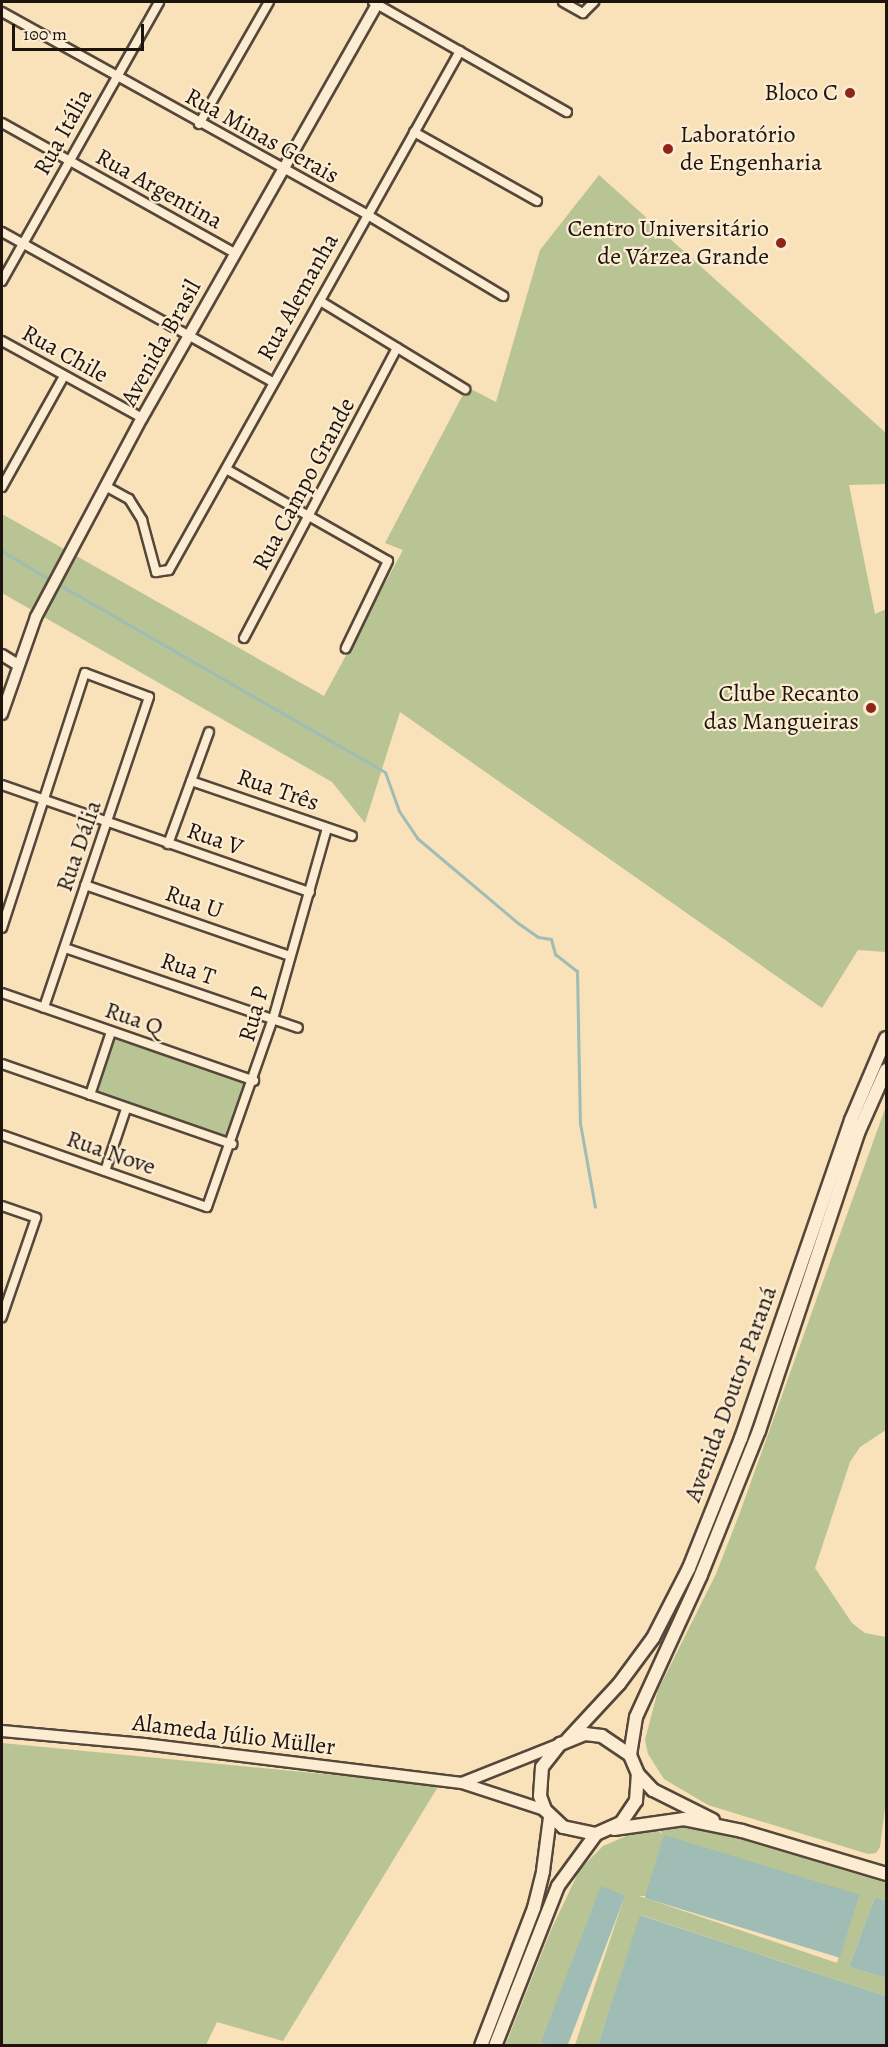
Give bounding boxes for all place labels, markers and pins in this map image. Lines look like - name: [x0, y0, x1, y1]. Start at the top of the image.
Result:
- place label: Bloco C: [764, 79, 838, 107]
- marker: Bloco C: [843, 86, 857, 100]
- place label: Laboratório de Engenharia: [680, 121, 822, 177]
- marker: Laboratório de Engenharia: [661, 142, 675, 156]
- place label: Centro Universitário de Várzea Grande: [568, 215, 769, 271]
- marker: Centro Universitário de Várzea Grande: [774, 236, 788, 250]
- place label: Clube Recanto das Mangueiras: [704, 680, 859, 736]
- marker: Clube Recanto das Mangueiras: [864, 701, 878, 715]

